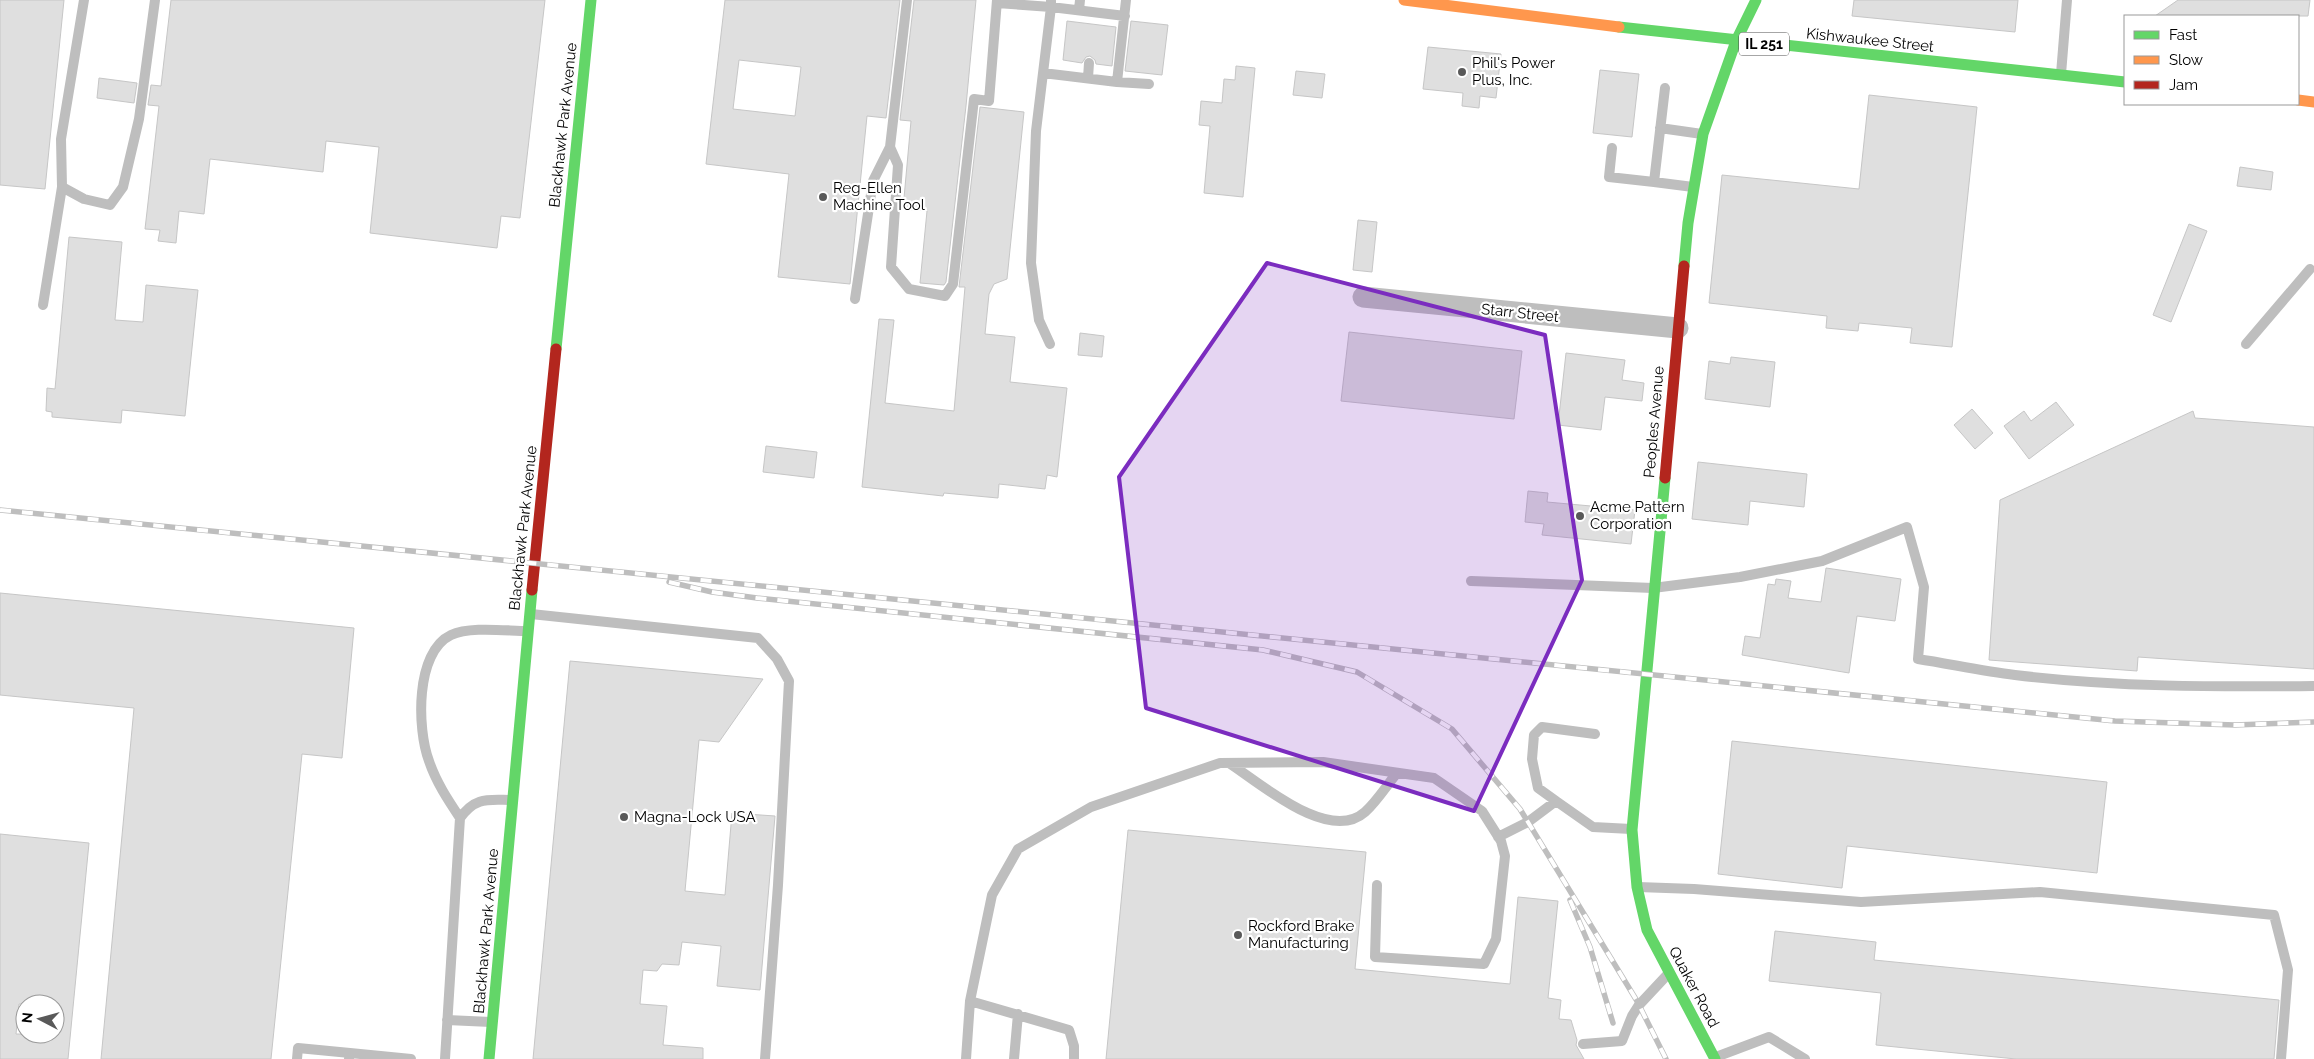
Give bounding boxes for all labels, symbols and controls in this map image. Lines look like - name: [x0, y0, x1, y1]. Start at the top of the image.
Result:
- legend: [2124, 15, 2299, 105]
- street label: Kishwaukee Street: [1805, 24, 1935, 56]
- text: Fast: [2169, 26, 2197, 44]
- road number: IL 251: [1739, 33, 1789, 56]
- street label: Blackhawk Park Avenue: [545, 41, 581, 208]
- text: Slow: [2169, 51, 2203, 69]
- place label: Phil's Power Plus, Inc.: [1472, 54, 1556, 89]
- marker: Phil's Power Plus, Inc.: [1456, 66, 1468, 78]
- text: Jam: [2169, 76, 2198, 94]
- place label: Reg-Ellen Machine Tool: [833, 179, 926, 214]
- marker: Reg-Ellen Machine Tool: [817, 191, 829, 203]
- street label: Starr Street: [1480, 300, 1560, 326]
- street label: Peoples Avenue: [1640, 365, 1668, 479]
- street label: Blackhawk Park Avenue: [505, 444, 541, 611]
- place label: Acme Pattern Corporation: [1590, 498, 1685, 533]
- marker: Acme Pattern Corporation: [1574, 510, 1586, 522]
- place label: Magna-Lock USA: [634, 808, 756, 826]
- marker: Magna-Lock USA: [618, 811, 630, 823]
- street label: Blackhawk Park Avenue: [470, 847, 502, 1014]
- place label: Rockford Brake Manufacturing: [1248, 917, 1354, 952]
- marker: Rockford Brake Manufacturing: [1232, 929, 1244, 941]
- street label: Quaker Road: [1665, 943, 1723, 1031]
- north arrow: [15, 994, 65, 1044]
- text: N: [19, 1011, 36, 1024]

